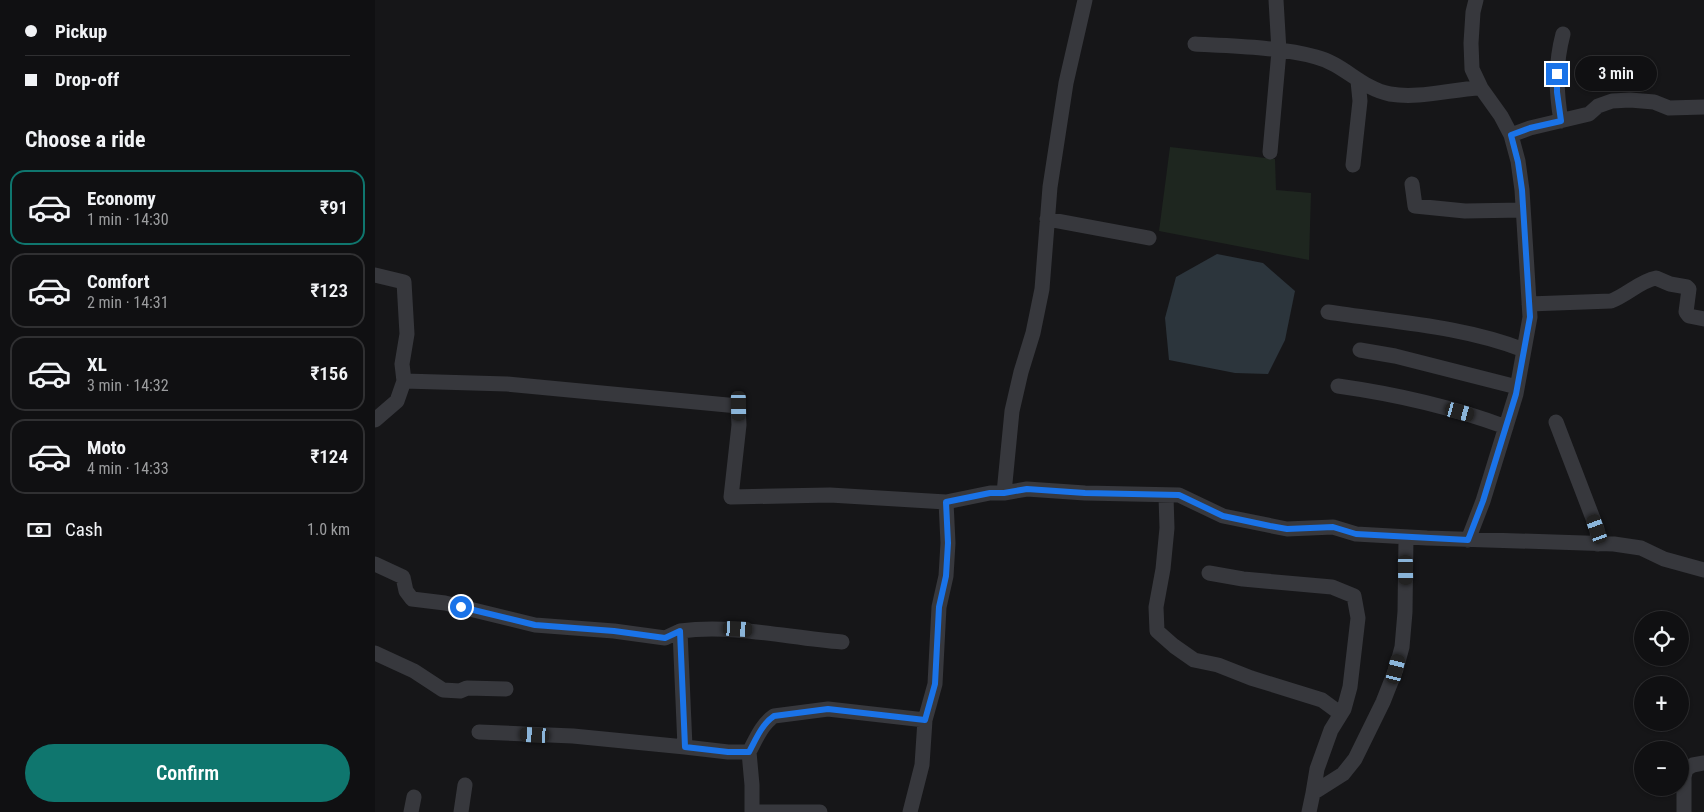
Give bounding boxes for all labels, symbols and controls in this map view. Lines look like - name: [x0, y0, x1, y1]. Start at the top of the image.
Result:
- text: Pickup: [55, 20, 107, 43]
- callout: 3 min: [1575, 56, 1657, 92]
- route end: [1546, 63, 1568, 85]
- text: 3 min: [1598, 64, 1634, 83]
- text: Drop-off: [55, 68, 119, 91]
- text: Choose a ride: [25, 127, 146, 152]
- icon: car: [27, 185, 72, 230]
- text: Economy: [87, 187, 156, 210]
- text: ₹91: [320, 196, 348, 219]
- text: 1 min · 14:30: [87, 210, 169, 229]
- icon: car: [27, 268, 72, 313]
- text: Comfort: [87, 270, 150, 293]
- text: ₹123: [310, 279, 348, 302]
- text: 2 min · 14:31: [87, 293, 169, 312]
- icon: car: [27, 351, 72, 396]
- text: XL: [87, 353, 107, 376]
- text: ₹156: [310, 362, 348, 385]
- text: 3 min · 14:32: [87, 376, 169, 395]
- car: [731, 391, 746, 421]
- car: [1443, 401, 1476, 423]
- icon: car: [27, 434, 72, 479]
- text: Moto: [87, 436, 126, 459]
- text: ₹124: [310, 445, 348, 468]
- text: 4 min · 14:33: [87, 459, 169, 478]
- car: [1584, 512, 1609, 546]
- icon: cash: [25, 516, 53, 544]
- text: Cash: [65, 518, 103, 541]
- text: 1.0 km: [307, 520, 350, 539]
- car: [1398, 555, 1413, 585]
- route start: [450, 596, 472, 618]
- map controls: [1634, 611, 1689, 796]
- button: locate: [1634, 611, 1689, 666]
- car: [722, 621, 753, 637]
- car: [1385, 653, 1406, 685]
- button: +: [1634, 676, 1689, 731]
- car: [519, 727, 550, 743]
- button: −: [1634, 741, 1689, 796]
- button: Confirm: [25, 744, 350, 802]

